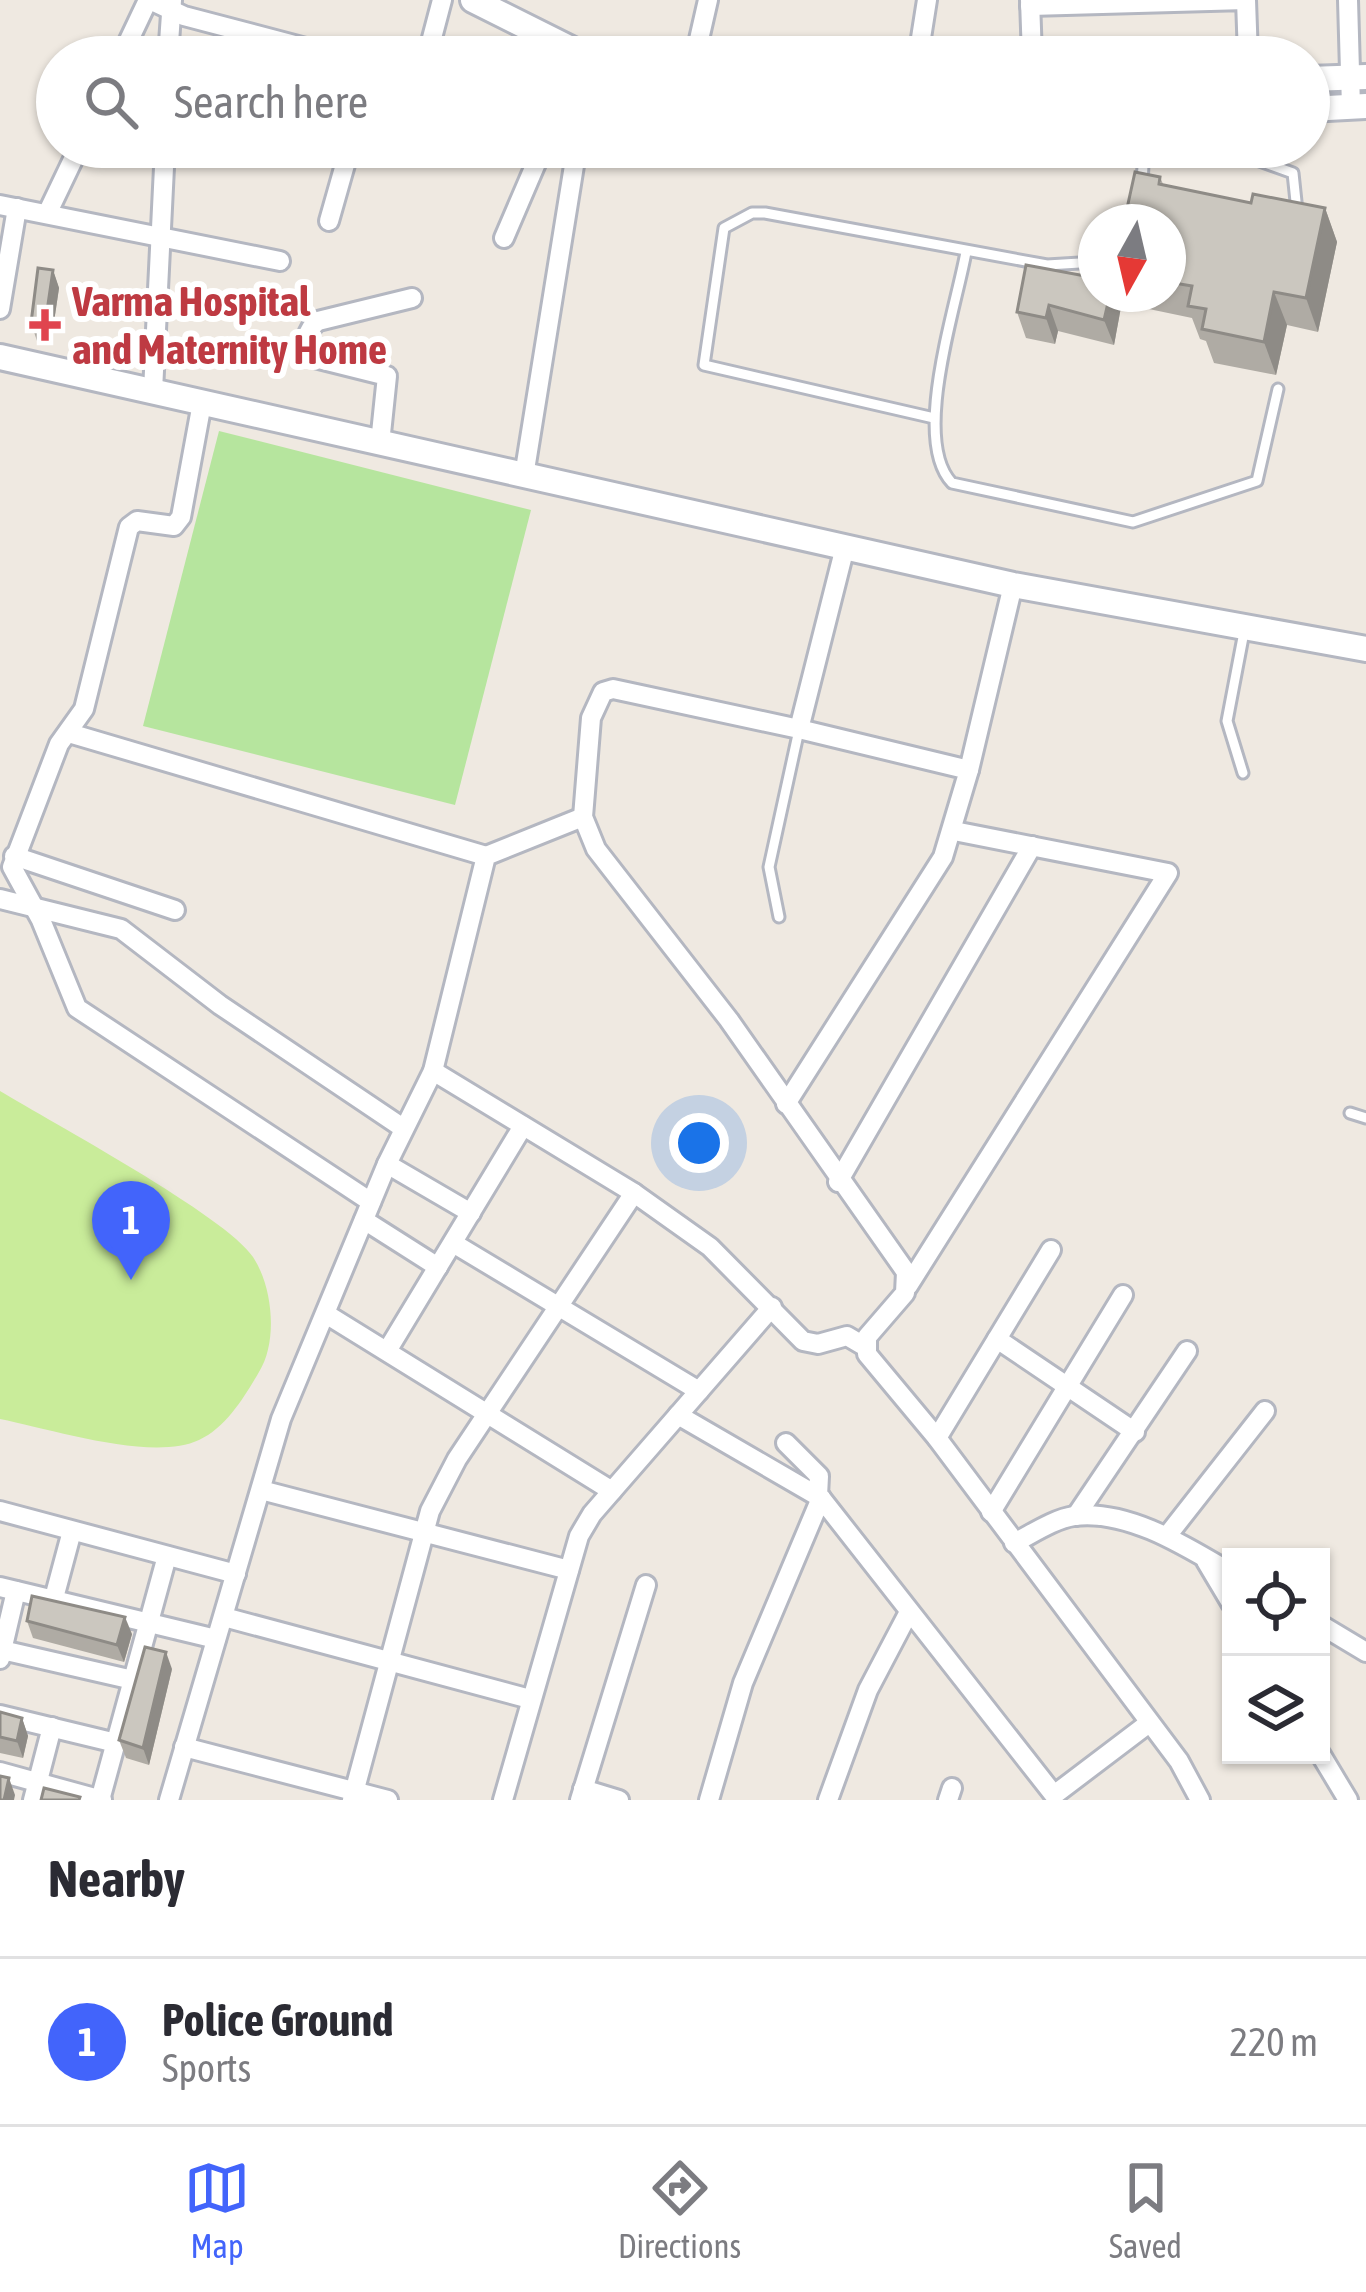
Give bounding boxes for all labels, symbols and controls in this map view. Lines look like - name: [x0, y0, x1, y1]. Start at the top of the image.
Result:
- search box: [36, 36, 1330, 168]
- icon: search: [78, 69, 144, 135]
- text: Search here: [174, 76, 368, 128]
- north arrow: [1078, 204, 1186, 312]
- place label: Varma Hospital and Maternity Home: [71, 277, 387, 373]
- marker: Varma Hospital and Maternity Home: [29, 309, 61, 341]
- your location: [669, 1113, 729, 1173]
- pin: 1: [92, 1181, 170, 1280]
- map controls: [1222, 1548, 1330, 1764]
- button: locate: [1222, 1548, 1330, 1656]
- button: layers: [1222, 1656, 1330, 1764]
- text: Nearby: [48, 1849, 185, 1908]
- text: Police Ground: [162, 1994, 393, 2046]
- text: 1: [78, 2020, 96, 2064]
- text: 220 m: [1230, 2020, 1318, 2064]
- text: Sports: [162, 2046, 251, 2090]
- tab: Map: [184, 2155, 250, 2265]
- tab: Directions: [618, 2155, 741, 2265]
- tab: Saved: [1109, 2155, 1182, 2265]

